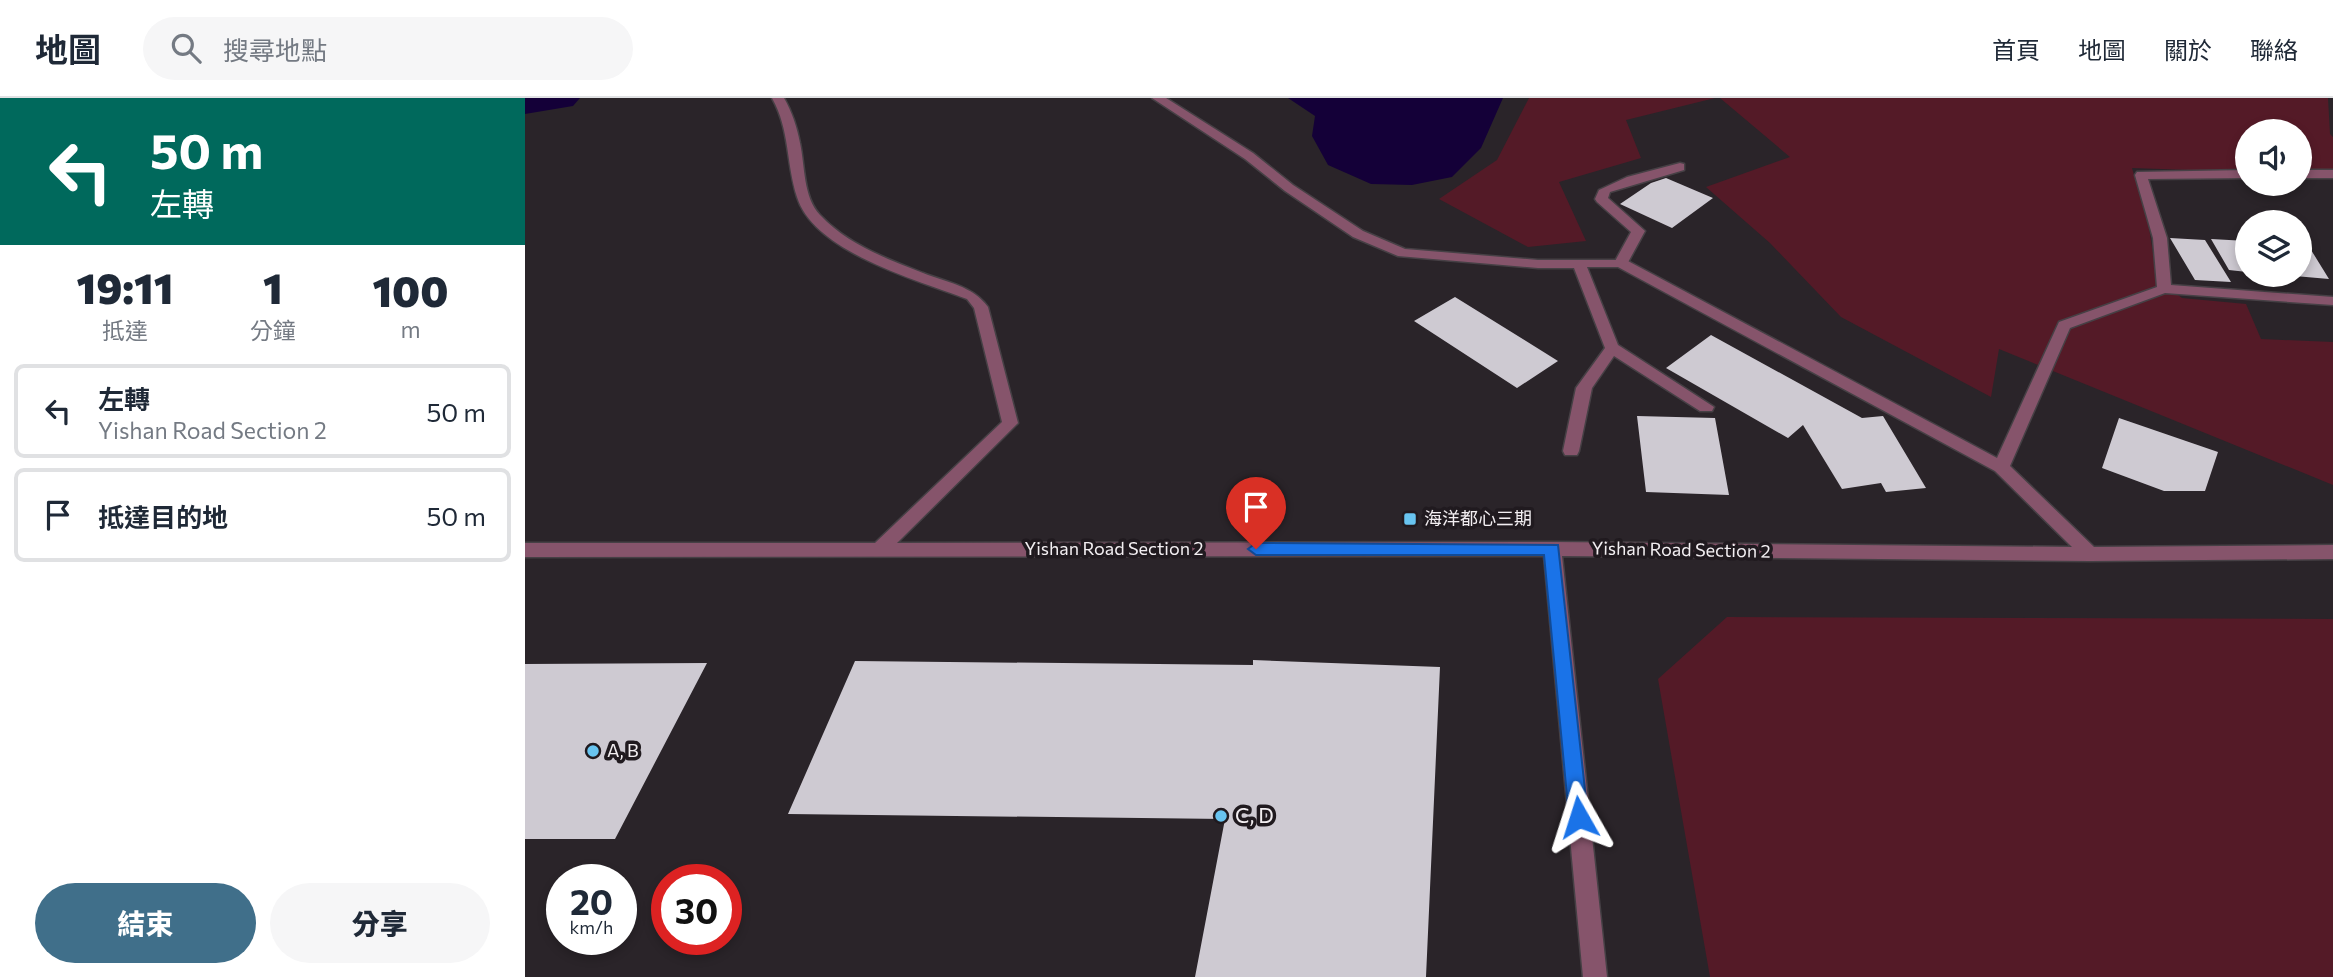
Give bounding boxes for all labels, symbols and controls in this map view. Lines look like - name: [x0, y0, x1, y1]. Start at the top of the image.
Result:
- search box: [143, 17, 633, 80]
- text: 地圖: [35, 28, 101, 69]
- icon: search: [167, 29, 205, 67]
- text: 搜尋地點: [223, 34, 327, 65]
- text: 首頁: [1992, 35, 2040, 64]
- text: 地圖: [2078, 35, 2126, 64]
- text: 關於: [2164, 35, 2212, 64]
- text: 聯絡: [2250, 35, 2298, 64]
- text: 50 m: [150, 119, 263, 179]
- map controls: [2235, 119, 2312, 287]
- button: sound: [2235, 119, 2312, 196]
- icon: left: [35, 126, 126, 217]
- text: 左轉: [150, 183, 214, 223]
- button: layers: [2235, 210, 2312, 287]
- text: 19:11: [77, 261, 173, 313]
- text: 1: [263, 261, 283, 313]
- text: 100: [372, 264, 448, 316]
- text: m: [400, 315, 420, 343]
- text: 抵達: [102, 316, 148, 344]
- text: 分鐘: [250, 316, 296, 344]
- text: 左轉: [98, 383, 150, 414]
- icon: left: [39, 392, 77, 430]
- text: 50 m: [426, 396, 486, 427]
- text: Yishan Road Section 2: [98, 416, 327, 444]
- pin: [1226, 477, 1286, 549]
- icon: arrive: [1237, 488, 1275, 526]
- icon: arrive: [39, 496, 77, 534]
- text: 50 m: [426, 500, 486, 531]
- text: 抵達目的地: [98, 501, 228, 532]
- place label: 海洋都心三期: [1424, 507, 1532, 529]
- marker: 海洋都心三期: [1402, 511, 1418, 527]
- street label: Yishan Road Section 2: [1591, 536, 1771, 562]
- street label: Yishan Road Section 2: [1025, 537, 1204, 559]
- place label: A, B: [607, 739, 639, 761]
- marker: A, B: [585, 743, 601, 759]
- position arrow: [1542, 780, 1616, 854]
- place label: C, D: [1235, 802, 1274, 827]
- marker: C, D: [1213, 808, 1229, 824]
- speed limit sign: 30: [651, 864, 742, 955]
- text: 20: [570, 879, 613, 922]
- button: 結束: [35, 883, 256, 963]
- button: 分享: [270, 883, 490, 963]
- text: km/h: [570, 916, 613, 938]

